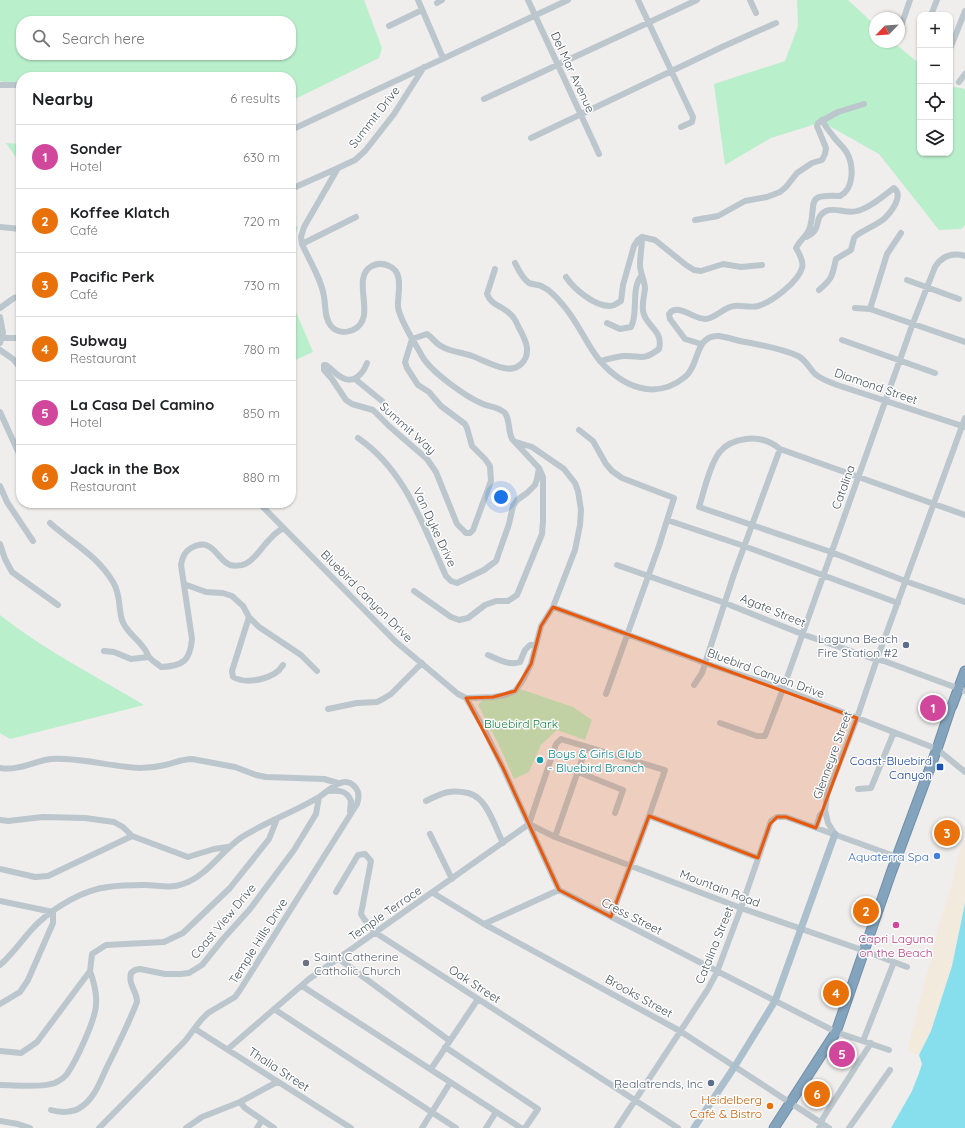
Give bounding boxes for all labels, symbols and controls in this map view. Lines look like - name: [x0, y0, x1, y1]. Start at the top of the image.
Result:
- north arrow: [869, 12, 905, 48]
- map controls: [917, 12, 953, 156]
- button: +: [917, 12, 953, 48]
- search box: [16, 16, 296, 60]
- icon: search: [30, 27, 52, 49]
- text: Search here: [62, 29, 145, 48]
- street label: Del Mar Avenue: [548, 29, 598, 115]
- button: −: [917, 48, 953, 84]
- street label: Summit Drive: [345, 83, 403, 151]
- button: locate: [917, 84, 953, 120]
- text: Nearby: [32, 88, 93, 109]
- text: 6 results: [230, 90, 280, 106]
- button: layers: [917, 120, 953, 156]
- text: Sonder: [70, 139, 122, 158]
- text: 1: [42, 149, 48, 165]
- text: 630 m: [243, 149, 280, 165]
- text: Hotel: [70, 158, 102, 174]
- text: Koffee Klatch: [70, 203, 170, 222]
- text: 2: [41, 213, 49, 229]
- text: 720 m: [243, 213, 280, 229]
- text: Café: [70, 222, 98, 238]
- text: Pacific Perk: [70, 267, 155, 286]
- text: 3: [42, 277, 48, 293]
- text: 730 m: [243, 277, 280, 293]
- text: Café: [70, 286, 98, 302]
- text: Subway: [70, 331, 127, 350]
- text: 4: [41, 341, 49, 357]
- text: 780 m: [243, 341, 280, 357]
- text: Restaurant: [70, 350, 136, 366]
- street label: Diamond Street: [832, 365, 920, 407]
- text: La Casa Del Camino: [70, 395, 214, 414]
- street label: Summit Way: [377, 399, 439, 457]
- text: 5: [41, 405, 49, 421]
- text: 850 m: [243, 405, 280, 421]
- text: Hotel: [70, 414, 102, 430]
- text: Jack in the Box: [70, 459, 179, 478]
- street label: Catalina: [828, 463, 858, 511]
- text: 6: [41, 469, 49, 485]
- text: 880 m: [243, 469, 280, 485]
- text: Restaurant: [70, 478, 136, 494]
- street label: Van Dyke Drive: [410, 485, 460, 569]
- your location: [491, 487, 511, 507]
- street label: Bluebird Canyon Drive: [318, 547, 416, 645]
- street label: Agate Street: [738, 590, 808, 630]
- place label: Laguna Beach Fire Station #2: [818, 631, 898, 660]
- marker: Laguna Beach Fire Station #2: [901, 640, 911, 650]
- street label: Bluebird Canyon Drive: [705, 645, 827, 701]
- pin: 1: [920, 693, 946, 723]
- street label: Glenneyre Street: [809, 709, 855, 801]
- park label: Bluebird Park: [484, 716, 558, 731]
- place label: Boys & Girls Club - Bluebird Branch: [548, 746, 644, 775]
- place label: Coast-Bluebird Canyon: [850, 753, 932, 782]
- marker: Boys & Girls Club - Bluebird Branch: [535, 755, 545, 765]
- marker: Coast-Bluebird Canyon: [935, 762, 945, 772]
- pin: 3: [934, 818, 960, 848]
- place label: Aquaterra Spa: [848, 849, 929, 864]
- marker: Aquaterra Spa: [932, 851, 942, 861]
- street label: Mountain Road: [678, 866, 762, 910]
- street label: Coast View Drive: [187, 880, 259, 962]
- street label: Temple Terrace: [346, 882, 424, 944]
- street label: Cress Street: [599, 894, 665, 938]
- street label: Temple Hills Drive: [226, 895, 290, 987]
- pin: 2: [853, 896, 879, 926]
- street label: Catalina Street: [692, 904, 736, 986]
- marker: Capri Laguna on the Beach: [891, 920, 901, 930]
- place label: Capri Laguna on the Beach: [859, 931, 933, 960]
- place label: Saint Catherine Catholic Church: [314, 949, 401, 978]
- marker: Saint Catherine Catholic Church: [301, 958, 311, 968]
- street label: Oak Street: [446, 962, 504, 1006]
- street label: Brooks Street: [603, 971, 675, 1021]
- pin: 4: [823, 978, 849, 1008]
- pin: 5: [829, 1039, 855, 1069]
- street label: Thalia Street: [246, 1044, 312, 1094]
- place label: Realatrends, Inc: [614, 1076, 703, 1091]
- marker: Realatrends, Inc: [706, 1078, 716, 1088]
- pin: 6: [804, 1079, 830, 1109]
- place label: Heidelberg Café & Bistro: [690, 1092, 762, 1121]
- marker: Heidelberg Café & Bistro: [765, 1101, 775, 1111]

